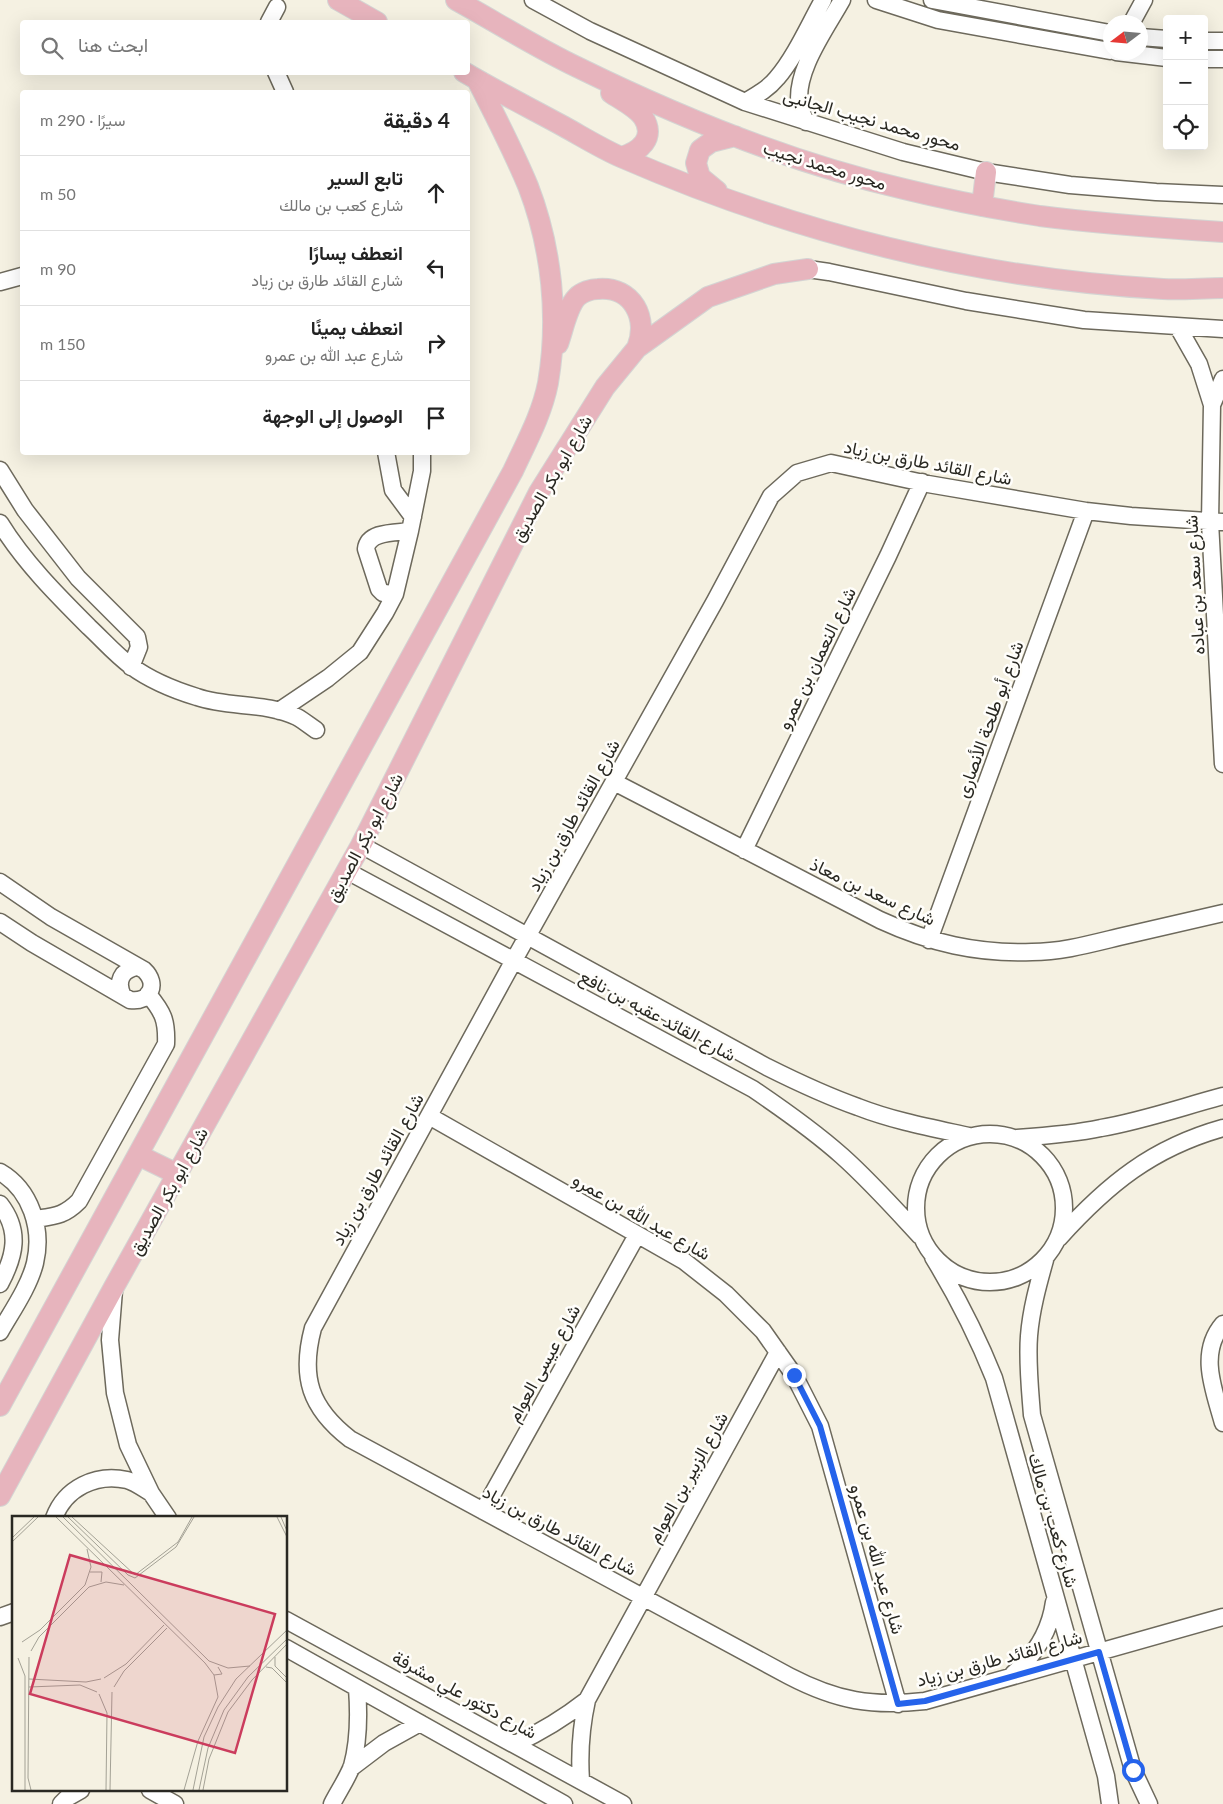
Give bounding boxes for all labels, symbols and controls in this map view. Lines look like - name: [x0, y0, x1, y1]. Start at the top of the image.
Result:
- north arrow: [1103, 15, 1148, 60]
- map controls: [1163, 15, 1208, 150]
- button: +: [1163, 15, 1208, 60]
- search box: [20, 20, 470, 75]
- text: ابحث هنا: [78, 33, 148, 56]
- icon: search: [38, 34, 66, 62]
- button: −: [1163, 60, 1208, 105]
- street label: محور محمد نجيب الجانبى: [781, 83, 963, 156]
- button: locate: [1163, 105, 1208, 150]
- text: 4 دقيقة: [383, 107, 450, 132]
- text: سيرًا · 290 m: [40, 110, 125, 129]
- street label: محور محمد نجيب: [760, 136, 889, 195]
- text: تابع السير: [328, 166, 403, 189]
- icon: ahead: [422, 179, 450, 207]
- text: 50 m: [40, 184, 76, 203]
- text: شارع كعب بن مالك: [279, 195, 403, 214]
- text: انعطف يسارًا: [308, 241, 403, 264]
- icon: left: [422, 254, 450, 282]
- text: 90 m: [40, 259, 76, 278]
- text: شارع القائد طارق بن زياد: [251, 270, 403, 289]
- text: انعطف يمينًا: [311, 316, 403, 339]
- icon: right: [422, 329, 450, 357]
- text: 150 m: [40, 334, 85, 353]
- text: شارع عبد الله بن عمرو: [265, 345, 403, 364]
- text: الوصول إلى الوجهة: [262, 404, 403, 427]
- icon: arrive: [422, 404, 450, 432]
- street label: شارع ابو بكر الصديق: [506, 411, 598, 546]
- street label: شارع القائد طارق بن زياد: [842, 435, 1014, 491]
- street label: شارع سعد بن عباده: [1179, 515, 1211, 655]
- street label: شارع النعمان بن عمرو: [772, 583, 862, 734]
- street label: شارع أبو طلحة الأنصارى: [950, 638, 1029, 801]
- street label: شارع القائد طارق بن زياد: [522, 735, 626, 896]
- street label: شارع ابو بكر الصديق: [321, 769, 409, 906]
- street label: شارع سعد بن معاذ: [806, 852, 939, 931]
- street label: شارع القائد عقبه بن نافع: [575, 964, 740, 1067]
- street label: شارع القائد طارق بن زياد: [326, 1089, 430, 1250]
- street label: شارع ابو بكر الصديق: [124, 1123, 214, 1260]
- street label: شارع عبد الله بن عمرو: [568, 1168, 715, 1266]
- street label: شارع عيسى العوام: [502, 1300, 586, 1426]
- route end: [783, 1364, 806, 1387]
- street label: شارع الزبير بن العوام: [642, 1408, 734, 1547]
- street label: شارع كعب بن مالك: [1022, 1450, 1084, 1590]
- street label: شارع القائد طارق بن زياد: [479, 1480, 641, 1582]
- street label: شارع عبد الله بن عمرو: [844, 1481, 910, 1637]
- inset map: [12, 1516, 288, 1792]
- street label: شارع القائد طارق بن زياد: [914, 1625, 1085, 1693]
- street label: شارع دكتور علي مشرفة: [386, 1645, 541, 1747]
- route start: [1122, 1759, 1145, 1782]

